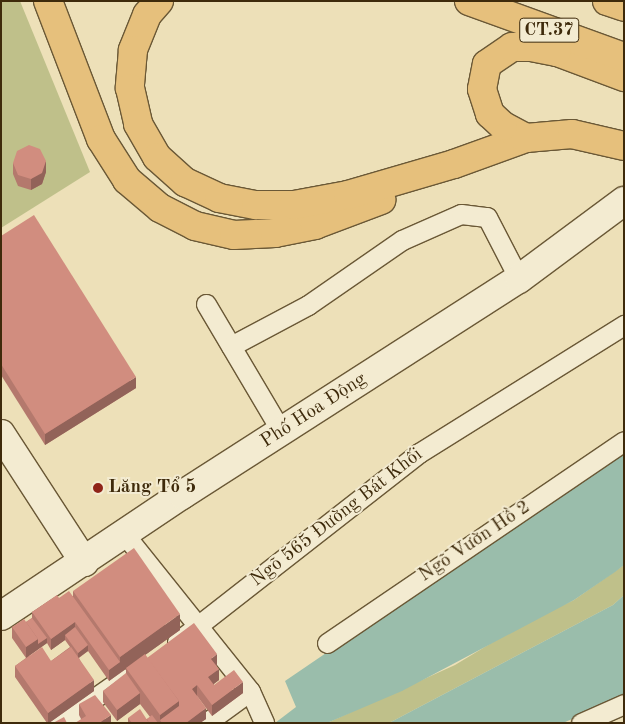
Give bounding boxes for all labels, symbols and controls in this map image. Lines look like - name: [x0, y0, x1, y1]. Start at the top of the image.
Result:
- road number: CT.37: [519, 14, 579, 46]
- street label: Phố Hoa Động: [257, 368, 371, 454]
- street label: Ngõ 565 Đường Bát Khối: [247, 444, 427, 592]
- place label: Lăng Tổ 5: [108, 477, 196, 499]
- marker: Lăng Tổ 5: [92, 482, 104, 494]
- street label: Ngõ Vườn Hồ 2: [415, 496, 535, 588]

